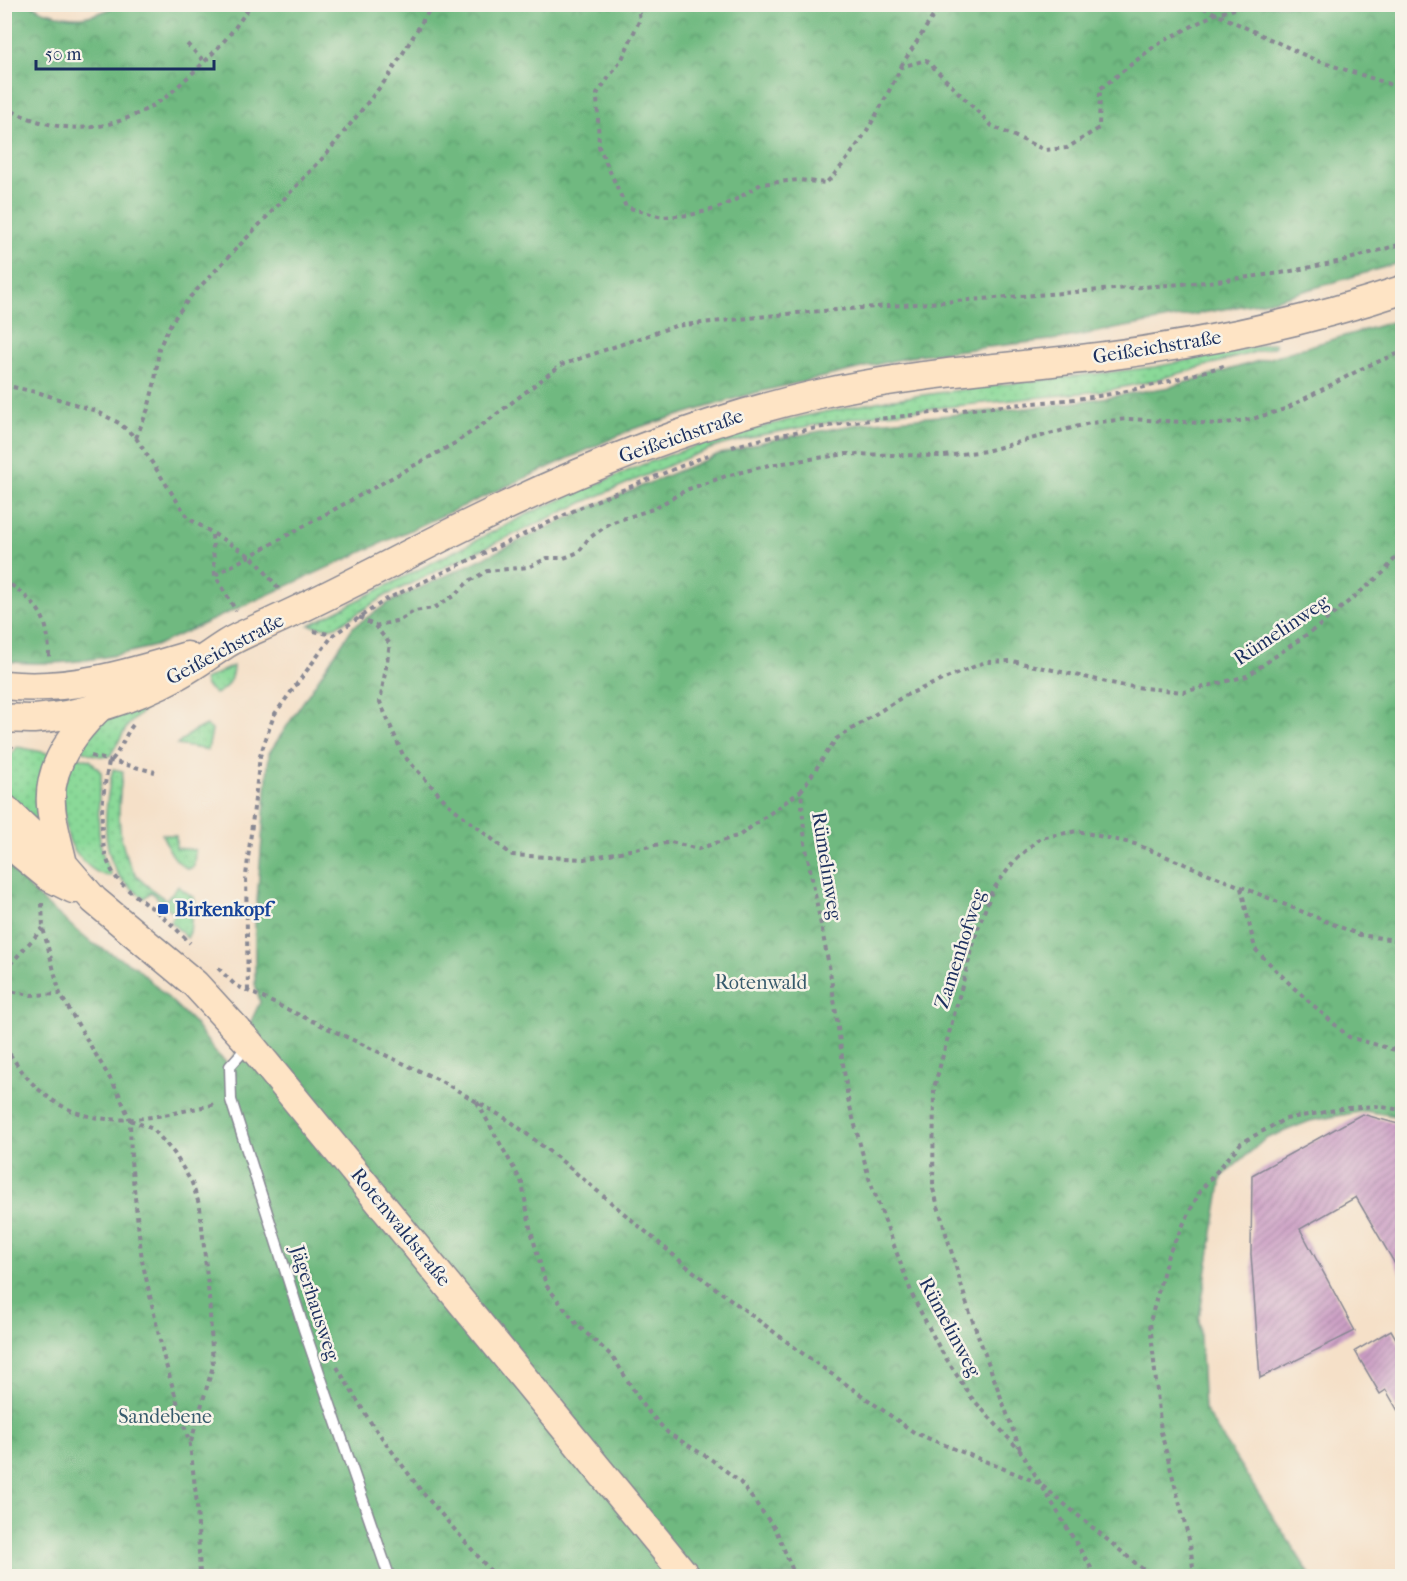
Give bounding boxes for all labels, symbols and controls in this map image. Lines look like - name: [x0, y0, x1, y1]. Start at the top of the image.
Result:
- scale bar: [36, 33, 214, 71]
- text: 50 m: [45, 44, 82, 65]
- street label: Geißeichstraße: [1091, 325, 1223, 369]
- street label: Geißeichstraße: [616, 404, 746, 468]
- street label: Rümelinweg: [1229, 590, 1333, 670]
- street label: Geißeichstraße: [162, 608, 288, 690]
- street label: Rümelinweg: [807, 810, 847, 922]
- street label: Zamenhofweg: [930, 886, 990, 1011]
- place label: Birkenkopf: [175, 898, 276, 921]
- marker: Birkenkopf: [156, 902, 170, 916]
- park label: Rotenwald: [715, 971, 808, 994]
- street label: Rotenwaldstraße: [346, 1163, 456, 1291]
- street label: Jägerhausweg: [285, 1241, 345, 1364]
- street label: Rümelinweg: [914, 1273, 986, 1381]
- park label: Sandebene: [118, 1405, 212, 1428]

